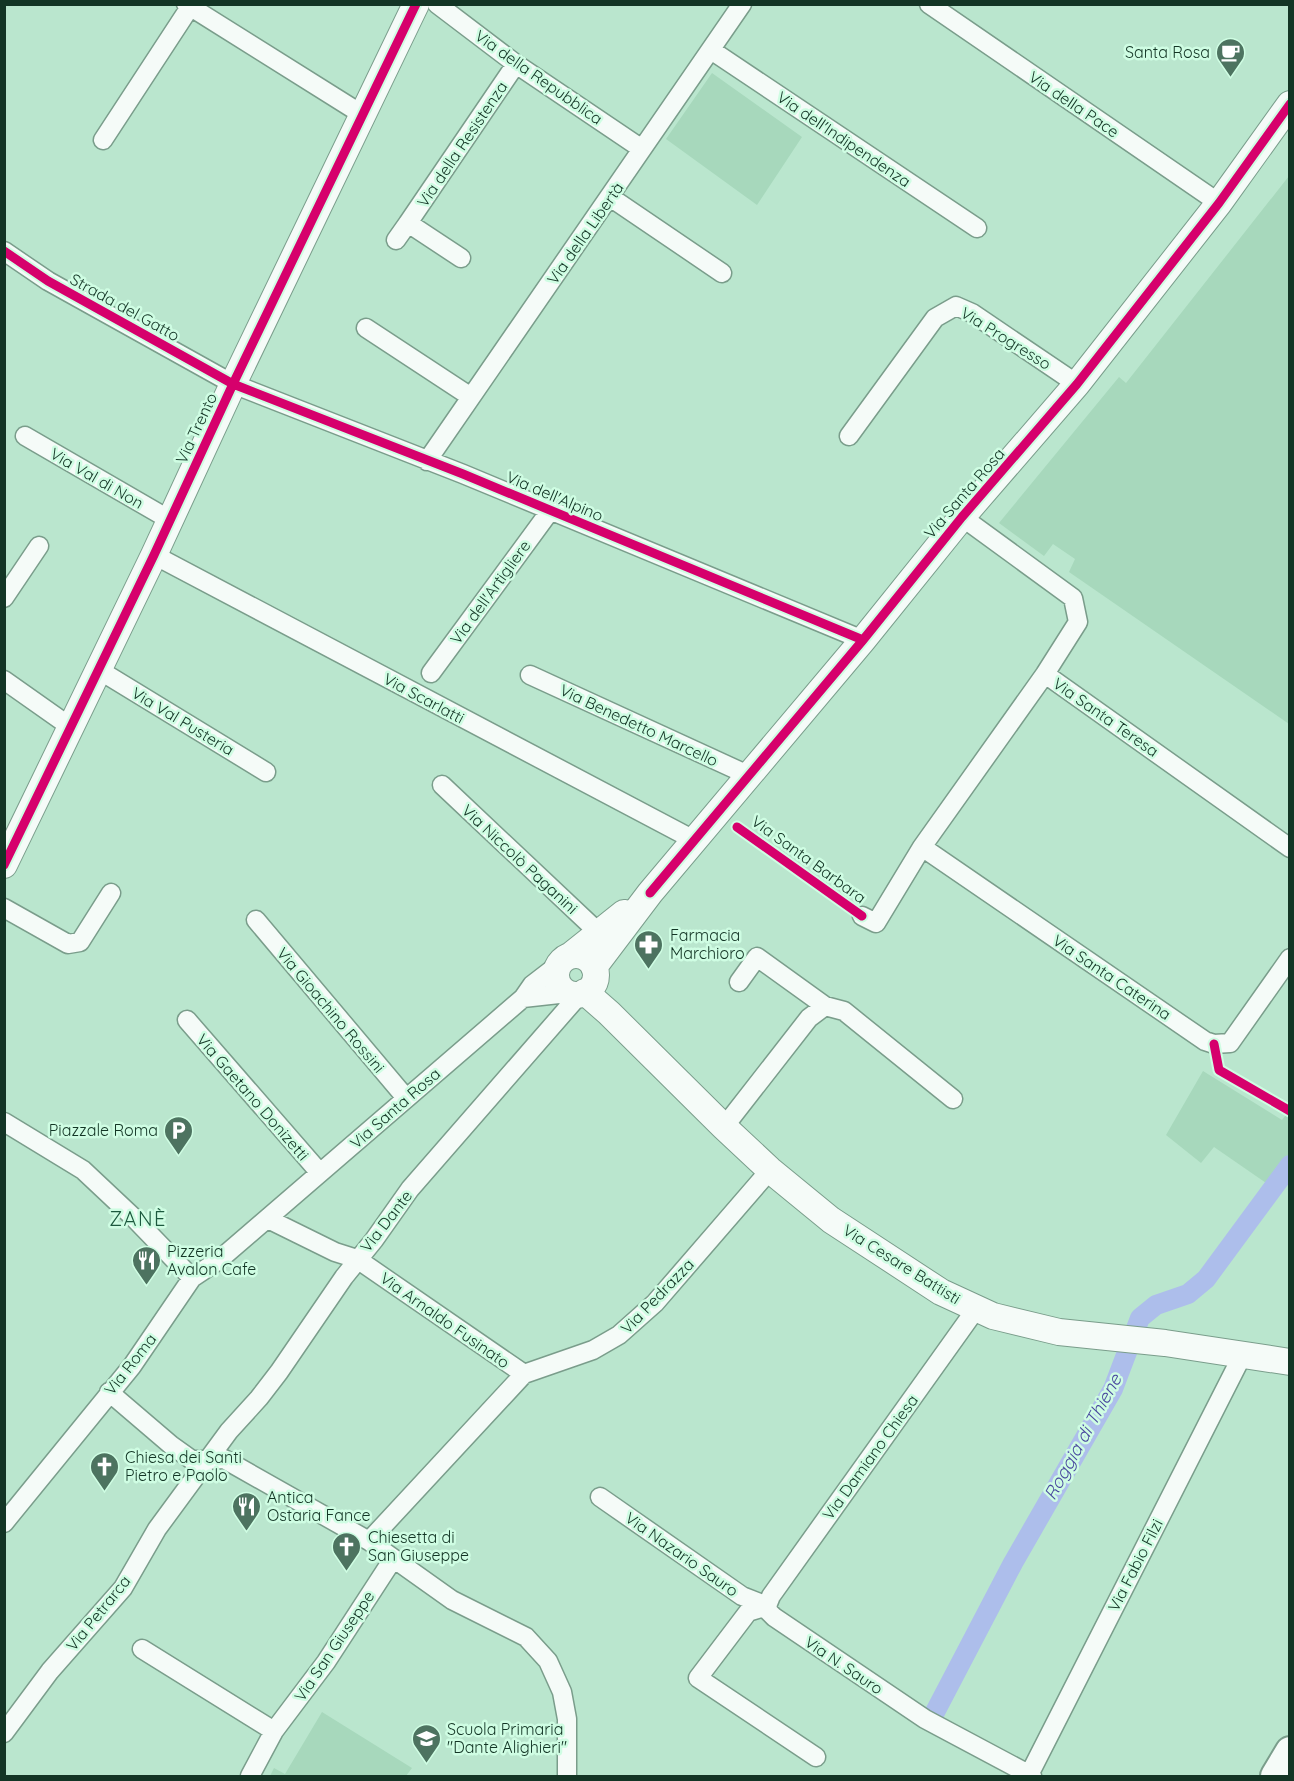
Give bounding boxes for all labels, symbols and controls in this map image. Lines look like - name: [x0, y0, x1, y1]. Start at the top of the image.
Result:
- street label: Via della Repubblica: [471, 25, 607, 129]
- cafe icon: Santa Rosa: [1215, 36, 1247, 78]
- place label: Santa Rosa: [1125, 42, 1210, 62]
- street label: Via della Pace: [1025, 66, 1123, 142]
- street label: Via della Resistenza: [412, 77, 512, 211]
- street label: Via dell'Indipendenza: [773, 87, 915, 191]
- street label: Via della Libertà: [542, 178, 628, 288]
- street label: Strada del Gatto: [67, 269, 183, 345]
- street label: Via Progresso: [957, 302, 1055, 374]
- street label: Via Trento: [171, 389, 221, 467]
- street label: Via Val di Non: [47, 443, 147, 513]
- street label: Via Santa Rosa: [919, 444, 1009, 542]
- street label: Via dell'Alpino: [504, 467, 606, 525]
- street label: Via dell'Artigliere: [446, 536, 534, 648]
- street label: Via Scarlatti: [380, 668, 468, 728]
- street label: Via Santa Teresa: [1049, 673, 1163, 761]
- street label: Via Benedetto Marcello: [557, 680, 721, 770]
- street label: Via Val Pusteria: [128, 683, 238, 759]
- street label: Via Niccolò Paganini: [458, 800, 582, 918]
- street label: Via Santa Barbara: [748, 811, 870, 907]
- place label: Farmacia Marchioro: [670, 925, 745, 963]
- pharmacy icon: Farmacia Marchioro: [633, 928, 665, 970]
- street label: Via Santa Caterina: [1049, 930, 1175, 1024]
- street label: Via Gioachino Rossini: [273, 943, 389, 1077]
- street label: Via Gaetano Donizetti: [193, 1030, 313, 1164]
- street label: Via Santa Rosa: [346, 1063, 444, 1153]
- parking icon: Piazzale Roma: [163, 1114, 195, 1156]
- place label: Piazzale Roma: [49, 1120, 158, 1140]
- street label: Via Dante: [356, 1186, 416, 1256]
- district label: ZANÈ: [109, 1206, 167, 1231]
- street label: Via Cesare Battisti: [839, 1220, 965, 1308]
- place label: Pizzeria Avalon Cafe: [167, 1241, 256, 1279]
- restaurant icon: Pizzeria Avalon Cafe: [130, 1244, 162, 1286]
- street label: Via Pedrazza: [616, 1254, 698, 1338]
- street label: Via Arnaldo Fusinato: [376, 1268, 514, 1372]
- street label: Via Roma: [100, 1329, 160, 1399]
- water label: Roggia di Thiene: [1038, 1369, 1127, 1504]
- street label: Via Damiano Chiesa: [818, 1391, 922, 1523]
- place label: Chiesa dei Santi Pietro e Paolo: [125, 1447, 242, 1485]
- church icon: Chiesa dei Santi Pietro e Paolo: [88, 1450, 120, 1492]
- place label: Antica Ostaria Fance: [267, 1487, 371, 1525]
- restaurant icon: Antica Ostaria Fance: [230, 1490, 262, 1532]
- street label: Via Nazario Sauro: [622, 1508, 742, 1600]
- street label: Via Fabio Filzi: [1103, 1515, 1167, 1615]
- place label: Chiesetta di San Giuseppe: [368, 1527, 469, 1565]
- church icon: Chiesetta di San Giuseppe: [331, 1530, 363, 1572]
- street label: Via Petrarca: [61, 1571, 135, 1655]
- street label: Via San Giuseppe: [290, 1587, 378, 1705]
- street label: Via N. Sauro: [801, 1632, 887, 1698]
- place label: Scuola Primaria "Dante Alighieri": [447, 1719, 567, 1757]
- school or university icon: Scuola Primaria "Dante Alighieri": [410, 1722, 442, 1764]

